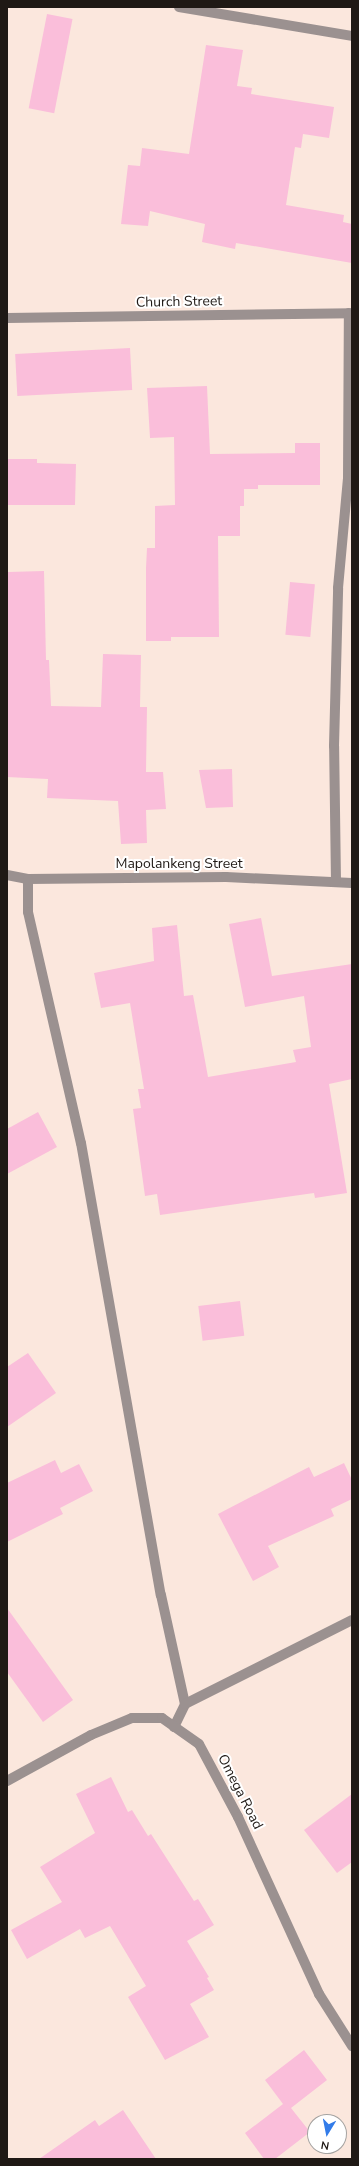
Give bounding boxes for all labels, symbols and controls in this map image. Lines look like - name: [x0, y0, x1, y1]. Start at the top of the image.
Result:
- street label: Church Street: [136, 293, 222, 311]
- street label: Mapolankeng Street: [115, 856, 243, 872]
- street label: Omega Road: [214, 1752, 266, 1832]
- north arrow: [307, 2114, 347, 2154]
- text: N: [320, 2137, 330, 2153]

